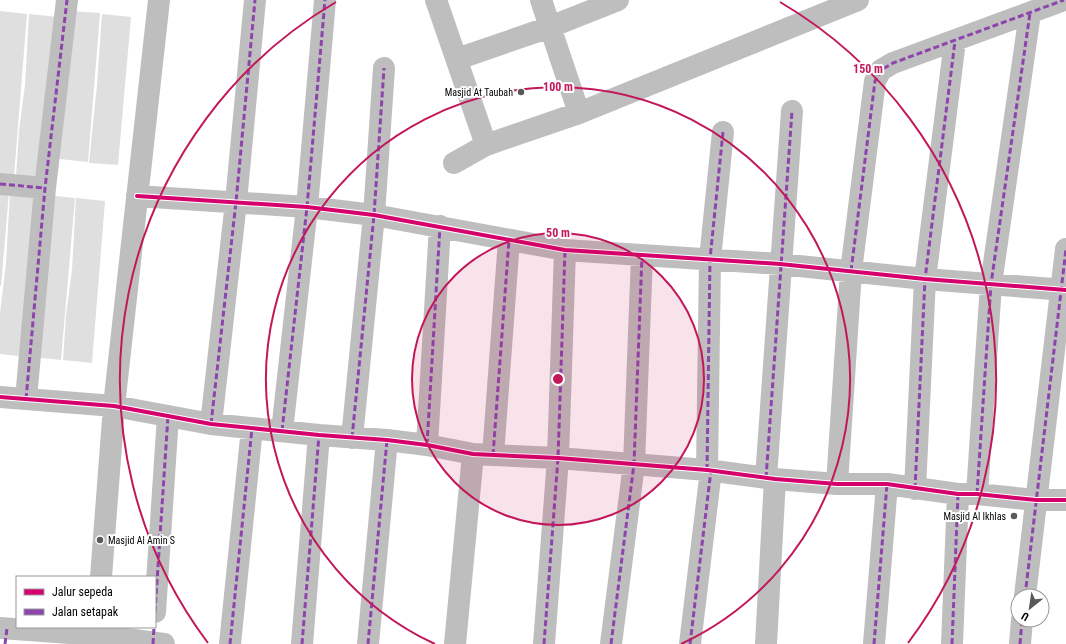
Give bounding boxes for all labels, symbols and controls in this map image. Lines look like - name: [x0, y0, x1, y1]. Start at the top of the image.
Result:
- text: 150 m: [853, 62, 883, 76]
- text: 100 m: [543, 80, 573, 94]
- place label: Masjid At Taubah: [445, 87, 513, 98]
- marker: Masjid At Taubah: [516, 87, 526, 97]
- text: 50 m: [546, 226, 570, 240]
- centre of rings: [551, 372, 565, 386]
- place label: Masjid Al Ikhlas: [943, 511, 1006, 522]
- marker: Masjid Al Ikhlas: [1009, 511, 1019, 521]
- marker: Masjid Al Amin S: [95, 535, 105, 545]
- place label: Masjid Al Amin S: [108, 535, 175, 546]
- legend: [16, 576, 156, 628]
- text: Jalur sepeda: [52, 585, 113, 599]
- north arrow: [1010, 588, 1050, 628]
- text: Jalan setapak: [52, 605, 119, 619]
- text: U: [1019, 609, 1031, 623]

